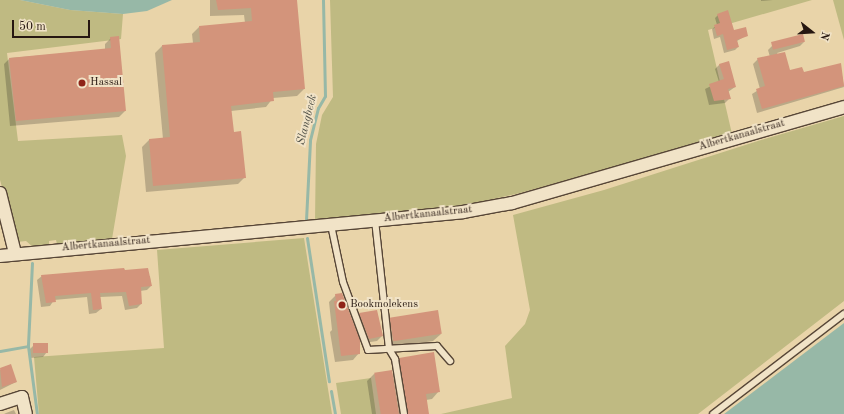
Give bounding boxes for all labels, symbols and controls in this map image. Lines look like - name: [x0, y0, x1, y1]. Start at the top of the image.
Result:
- scale bar: [14, 12, 92, 38]
- north arrow: [792, 12, 832, 52]
- text: 50 m: [19, 21, 46, 33]
- text: N: [817, 30, 830, 41]
- place label: Hassal: [90, 76, 122, 90]
- marker: Hassal: [77, 78, 87, 88]
- water label: Slangbeek: [295, 93, 321, 147]
- street label: Albertkanaalstraat: [697, 117, 787, 155]
- street label: Albertkanaalstraat: [383, 204, 473, 226]
- street label: Albertkanaalstraat: [61, 235, 151, 255]
- place label: Bookmolekens: [350, 298, 418, 312]
- marker: Bookmolekens: [337, 300, 347, 310]

